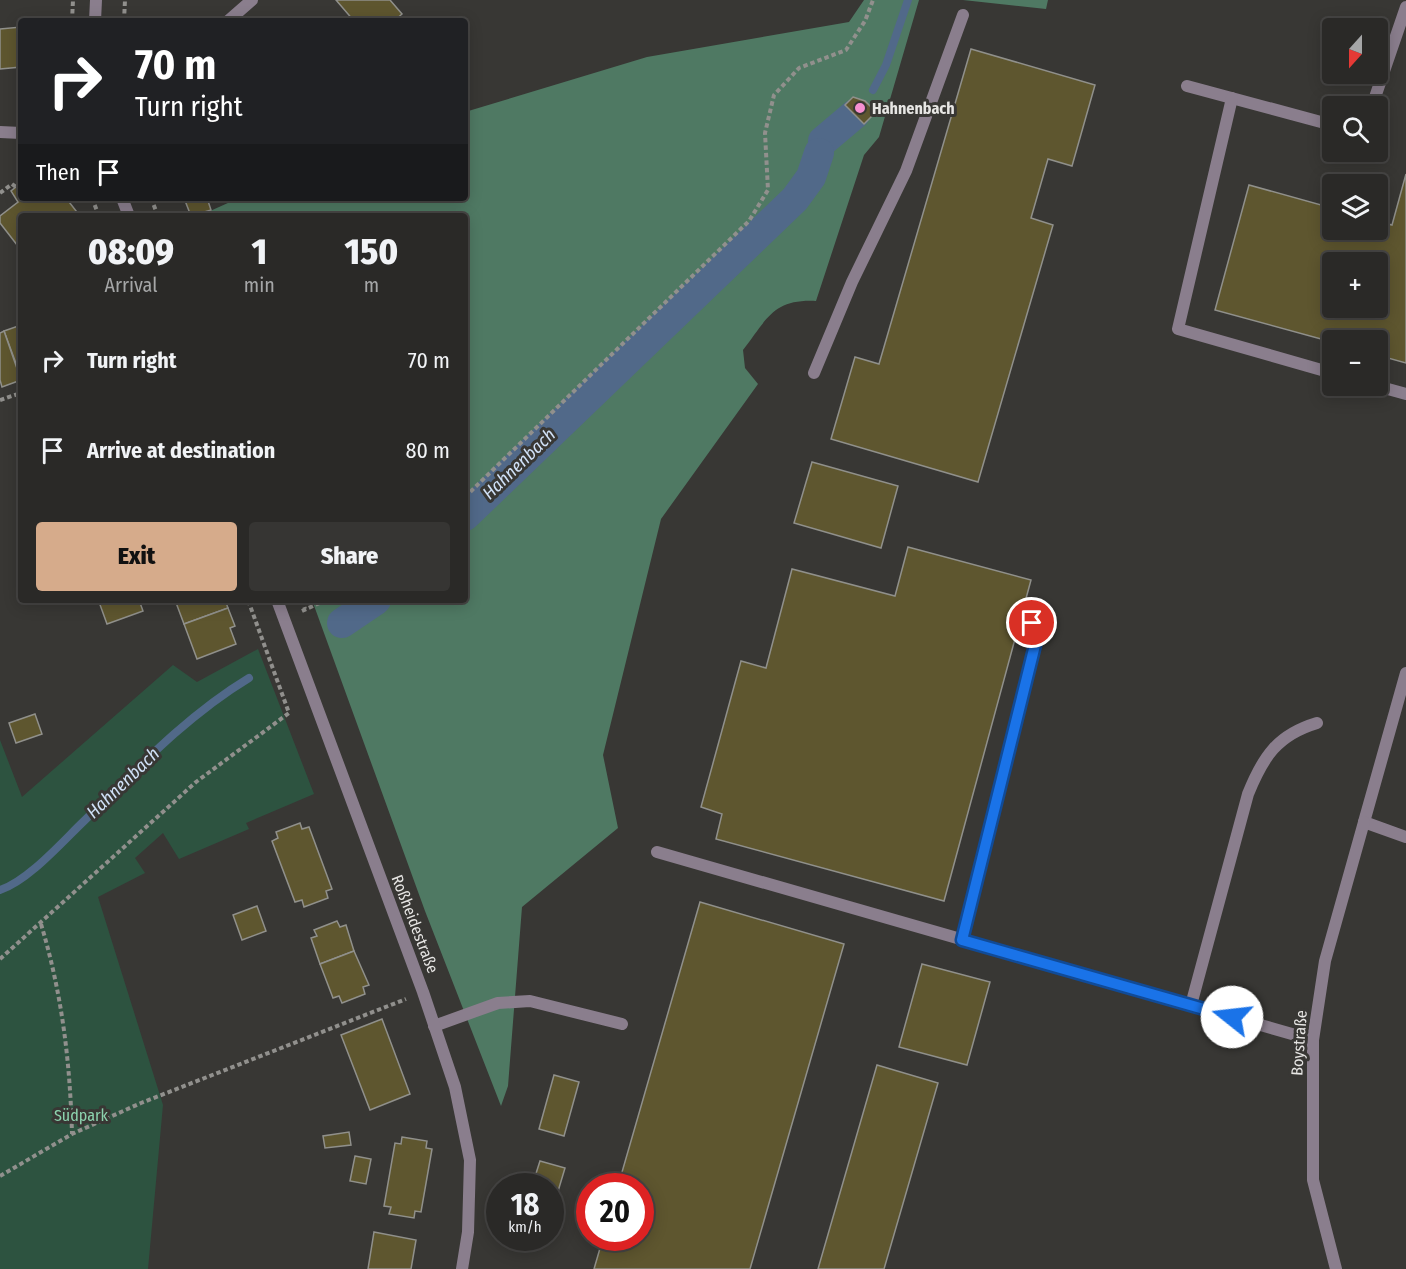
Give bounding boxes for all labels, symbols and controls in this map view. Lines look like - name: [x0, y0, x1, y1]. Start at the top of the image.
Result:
- north arrow: [1322, 18, 1388, 84]
- map controls: [1322, 18, 1388, 396]
- text: 70 m: [135, 40, 216, 90]
- icon: right: [36, 42, 114, 120]
- text: Turn right: [135, 91, 243, 123]
- button: search: [1322, 96, 1388, 162]
- place label: Hahnenbach: [872, 99, 955, 118]
- marker: Hahnenbach: [853, 101, 867, 115]
- icon: arrive: [92, 156, 125, 189]
- text: Then: [36, 159, 80, 186]
- button: layers: [1322, 174, 1388, 240]
- text: 08:09: [88, 230, 174, 274]
- text: 1: [252, 230, 267, 274]
- text: 150: [345, 230, 398, 274]
- button: +: [1322, 252, 1388, 318]
- text: Arrival: [104, 273, 157, 297]
- text: min: [244, 273, 275, 297]
- text: m: [364, 273, 379, 297]
- button: −: [1322, 330, 1388, 396]
- icon: right: [36, 344, 69, 377]
- text: Turn right: [87, 347, 176, 374]
- text: 70 m: [408, 347, 450, 374]
- water label: Hahnenbach: [478, 424, 560, 504]
- icon: arrive: [36, 434, 69, 467]
- text: Arrive at destination: [87, 437, 275, 464]
- text: 80 m: [405, 437, 450, 464]
- button: Exit: [36, 522, 237, 591]
- button: Share: [249, 522, 450, 591]
- pin: [1006, 597, 1057, 648]
- icon: arrive: [1015, 606, 1048, 639]
- water label: Hahnenbach: [82, 743, 164, 823]
- street label: Roßheidestraße: [388, 872, 442, 976]
- position arrow: [1200, 985, 1264, 1049]
- street label: Boystraße: [1287, 1010, 1311, 1076]
- park label: Südpark: [54, 1106, 109, 1125]
- speed limit sign: 20: [576, 1173, 654, 1251]
- text: 18: [511, 1187, 539, 1223]
- text: km/h: [508, 1218, 542, 1236]

